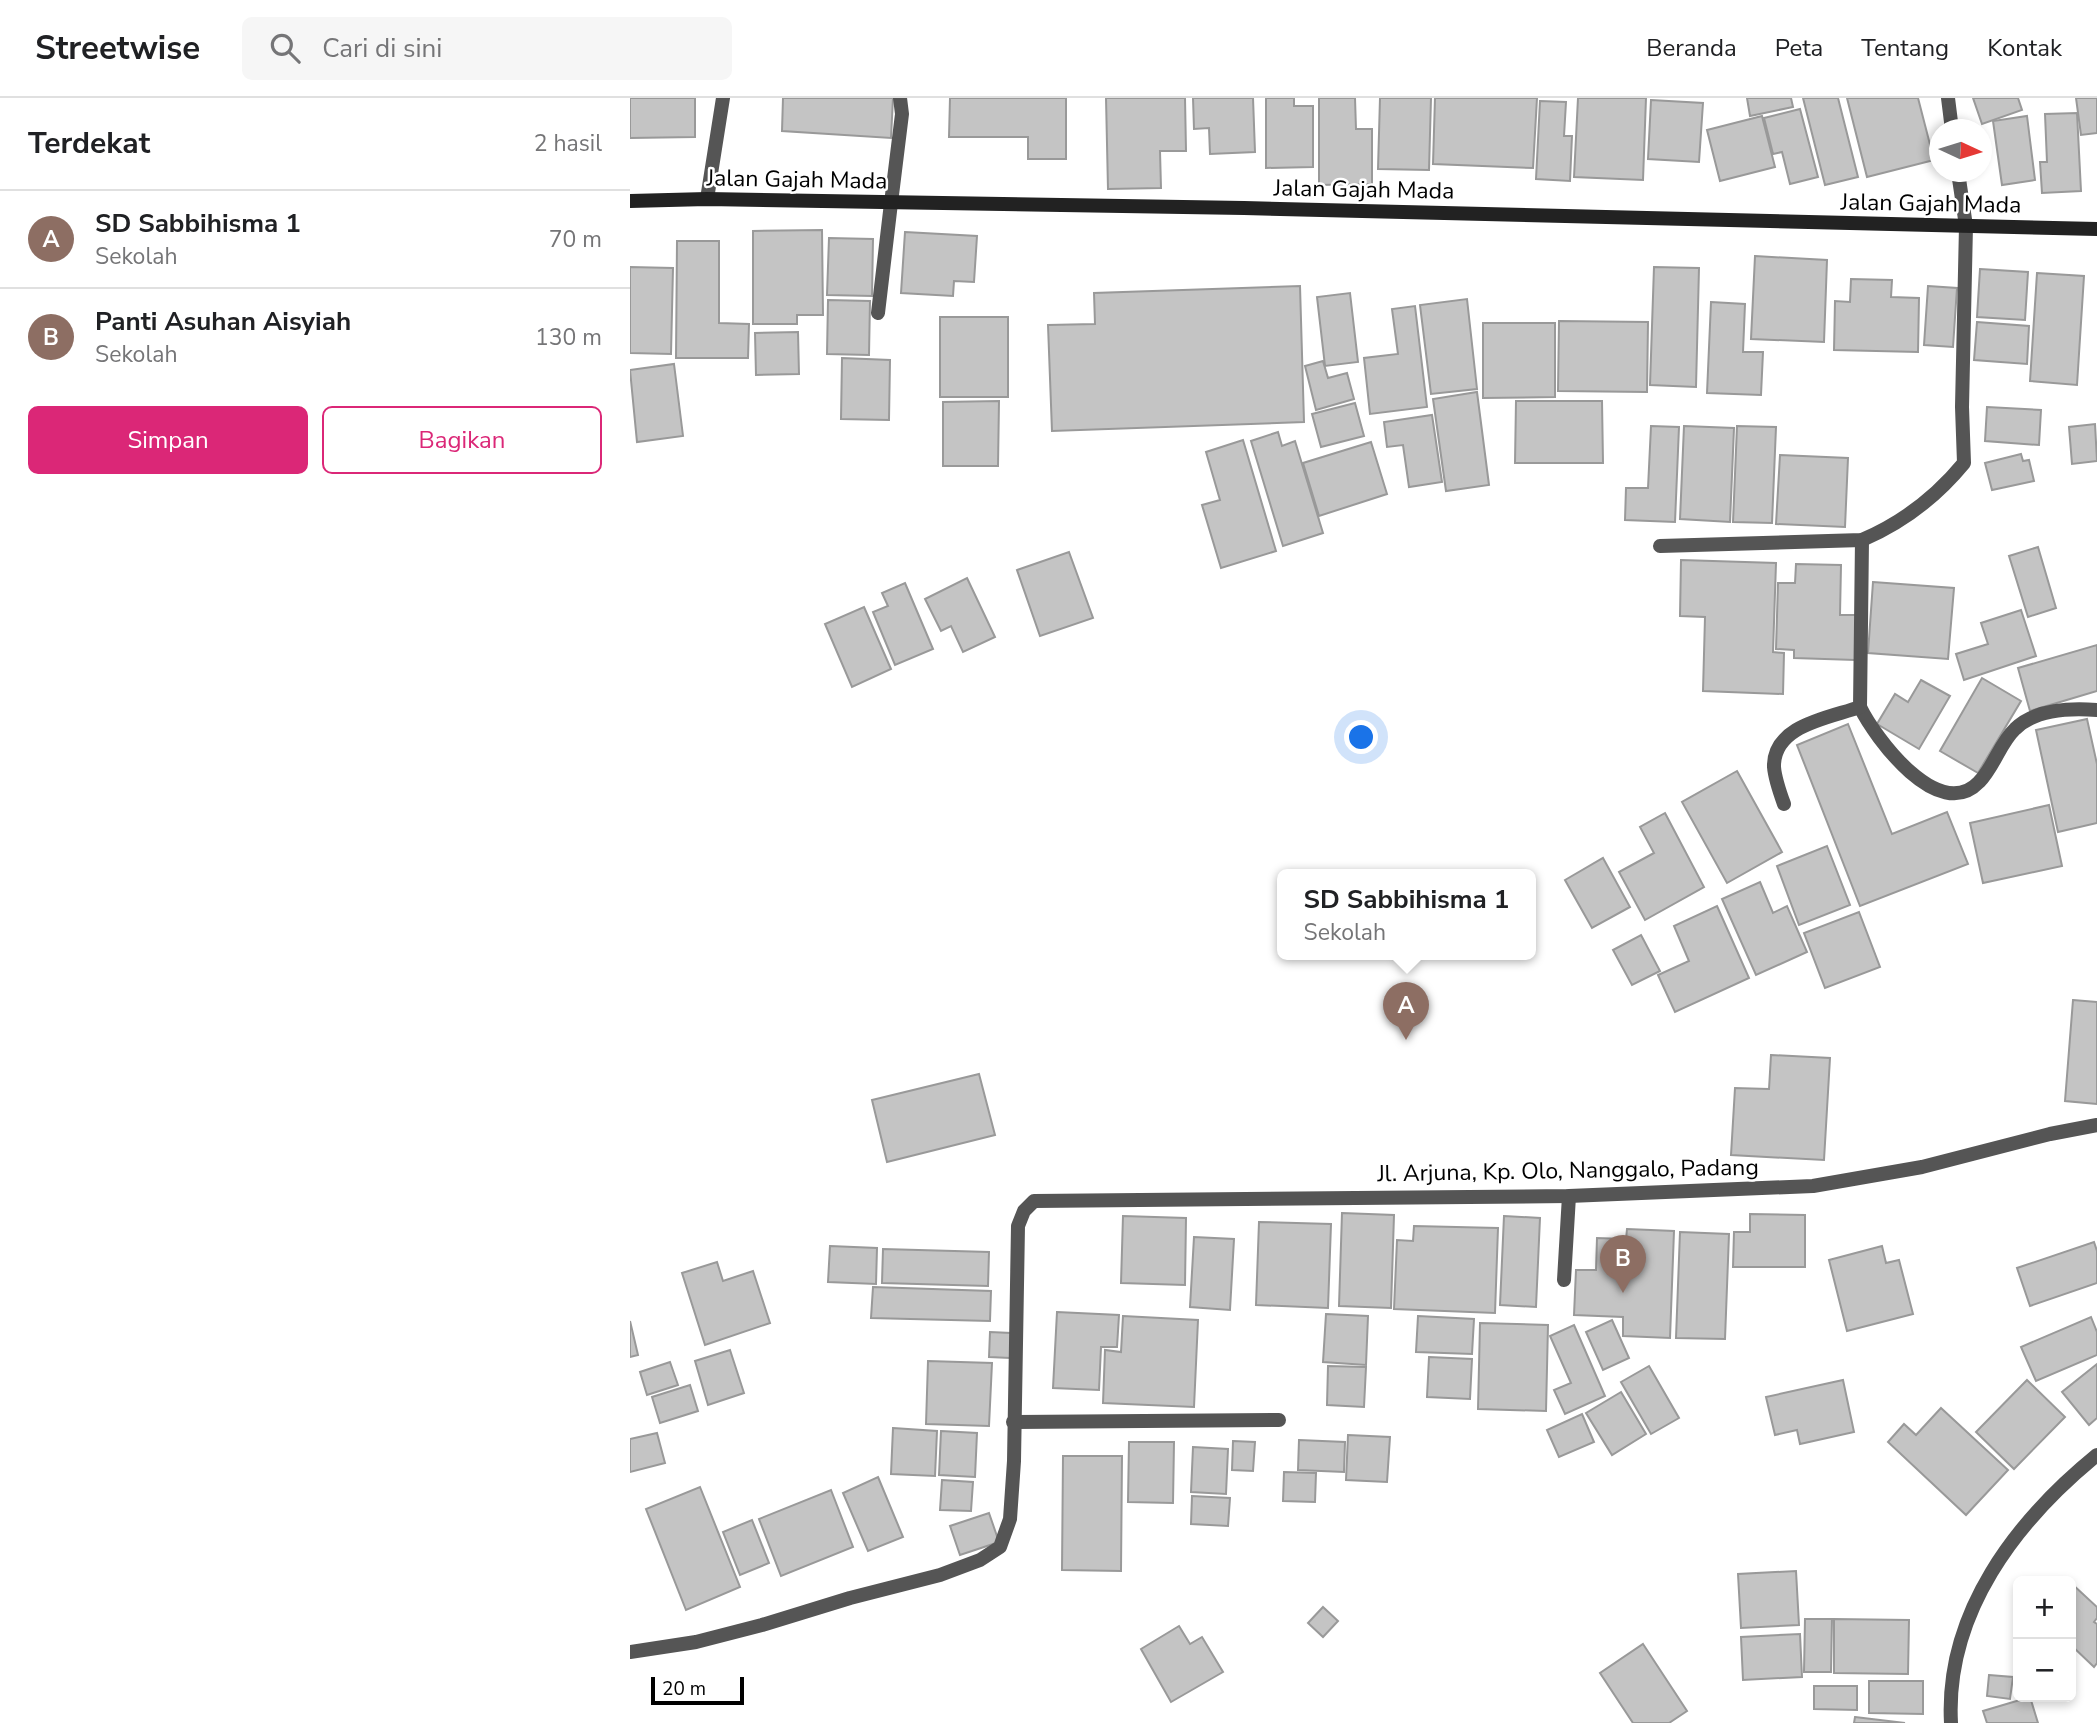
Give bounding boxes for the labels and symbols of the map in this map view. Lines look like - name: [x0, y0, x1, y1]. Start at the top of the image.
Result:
- north arrow: [1929, 119, 1992, 182]
- street label: Jalan Gajah Mada: [705, 162, 888, 197]
- street label: Jalan Gajah Mada: [1272, 172, 1455, 207]
- street label: Jalan Gajah Mada: [1839, 186, 2022, 221]
- your location: [1344, 720, 1378, 754]
- pin: A: [1383, 982, 1429, 1040]
- street label: Jl. Arjuna, Kp. Olo, Nanggalo, Padang: [1376, 1152, 1759, 1189]
- pin: B: [1600, 1235, 1646, 1293]
- scale bar: [651, 1674, 744, 1706]

